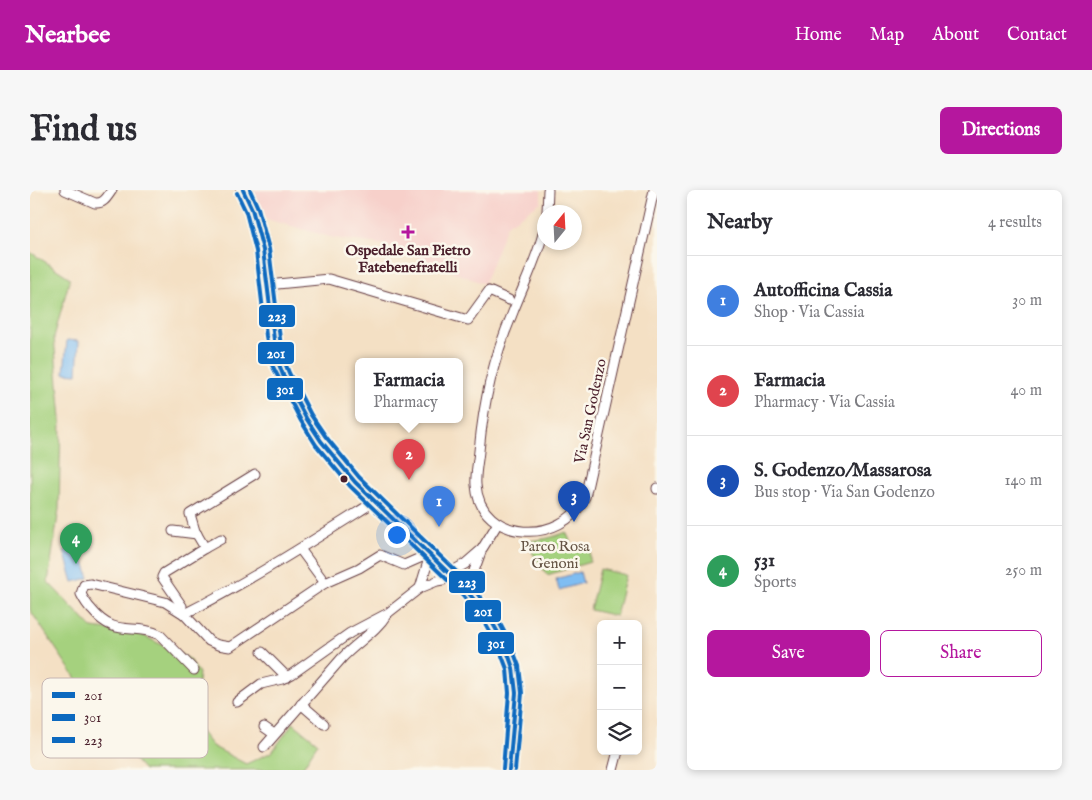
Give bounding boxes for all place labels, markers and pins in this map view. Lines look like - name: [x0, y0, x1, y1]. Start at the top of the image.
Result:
- marker: Ospedale San Pietro Fatebenefratelli: [401, 225, 415, 239]
- place label: Ospedale San Pietro Fatebenefratelli: [345, 241, 471, 277]
- pin: 2: [393, 439, 425, 480]
- unlabelled marker: [339, 474, 349, 484]
- pin: 3: [558, 481, 590, 522]
- pin: 1: [423, 486, 455, 527]
- pin: 4: [60, 523, 92, 564]

